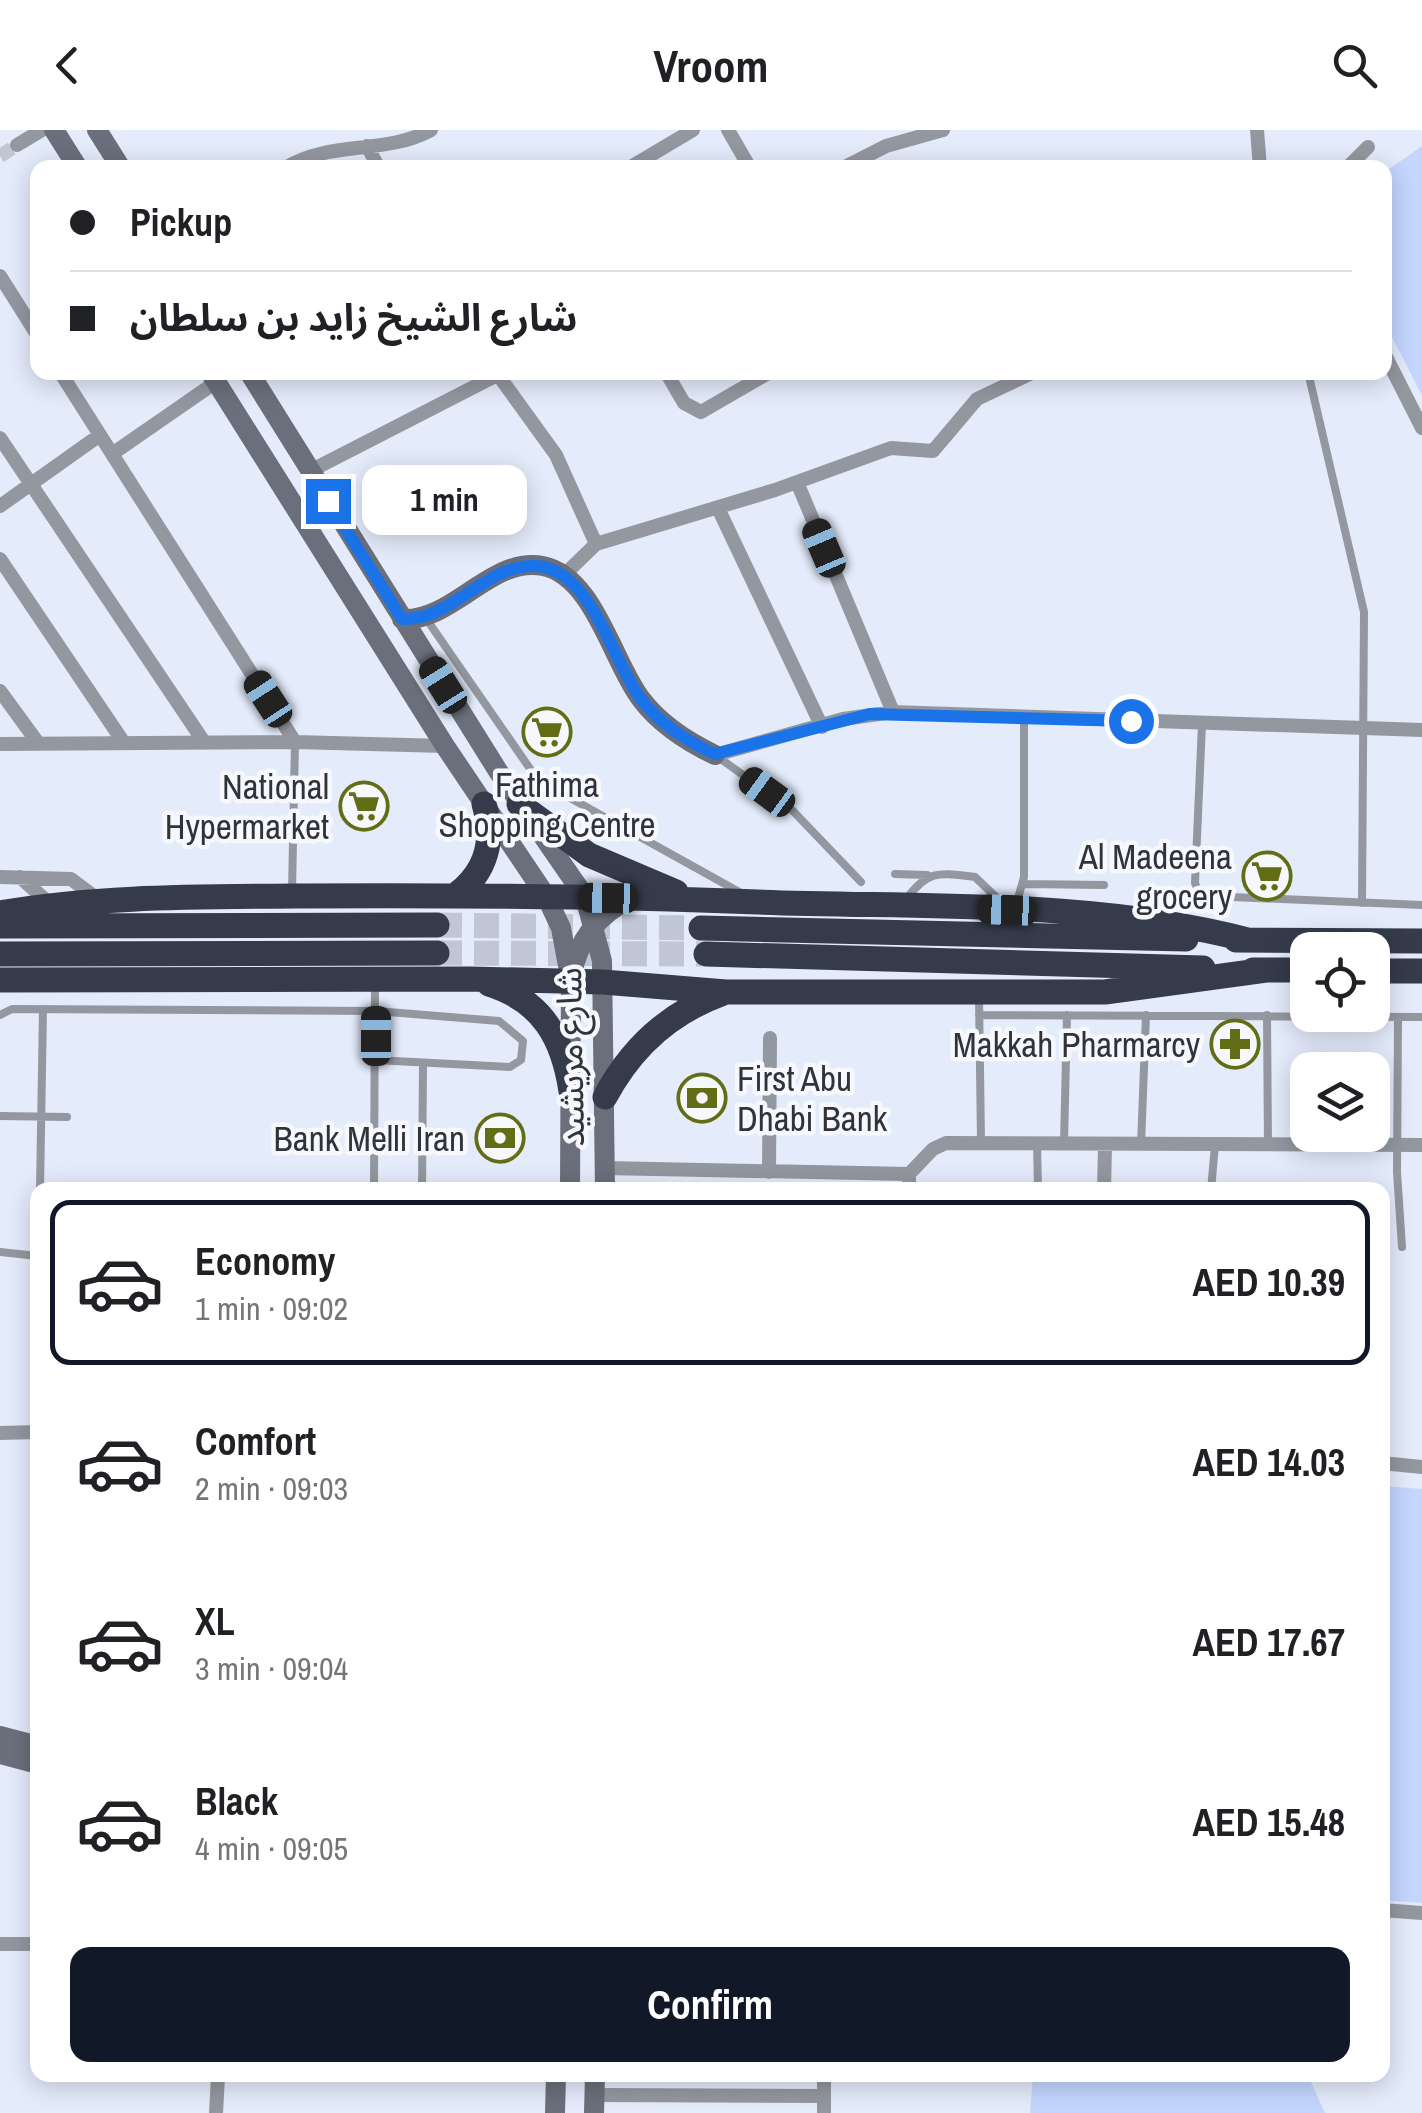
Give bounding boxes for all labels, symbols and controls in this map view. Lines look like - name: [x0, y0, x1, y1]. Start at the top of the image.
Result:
- text: Vroom: [654, 35, 768, 96]
- icon: back: [40, 38, 95, 93]
- icon: search: [1327, 38, 1382, 93]
- text: Pickup: [130, 197, 232, 248]
- text: شارع الشيخ زايد بن سلطان: [130, 292, 577, 343]
- callout: 1 min: [363, 466, 528, 536]
- text: 1 min: [410, 478, 479, 521]
- route end: [306, 479, 351, 524]
- car: [798, 515, 850, 581]
- car: [414, 652, 472, 718]
- car: [239, 666, 297, 732]
- route start: [1109, 699, 1154, 744]
- supermarket icon: Fathima Shopping Centre: [521, 706, 573, 758]
- place label: Fathima Shopping Centre: [438, 761, 656, 848]
- car: [734, 762, 800, 822]
- place label: National Hypermarket: [165, 763, 329, 850]
- supermarket icon: National Hypermarket: [338, 780, 390, 832]
- place label: Al Madeena grocery: [1078, 833, 1233, 920]
- supermarket icon: Al Madeena grocery: [1241, 850, 1293, 902]
- car: [578, 882, 638, 914]
- car: [976, 894, 1038, 926]
- map controls: [1290, 932, 1390, 1152]
- button: locate: [1290, 932, 1390, 1032]
- street label: شارع مريشيد: [545, 967, 598, 1147]
- car: [361, 1006, 391, 1066]
- pharmacy icon: Makkah Pharmarcy: [1209, 1018, 1261, 1070]
- place label: Makkah Pharmarcy: [953, 1021, 1201, 1068]
- button: layers: [1290, 1052, 1390, 1152]
- place label: First Abu Dhabi Bank: [737, 1055, 888, 1142]
- bank icon: First Abu Dhabi Bank: [676, 1072, 728, 1124]
- bank icon: Bank Melli Iran: [474, 1112, 526, 1164]
- place label: Bank Melli Iran: [274, 1115, 465, 1162]
- text: Economy: [195, 1236, 335, 1287]
- icon: car: [75, 1238, 165, 1328]
- text: AED 10.39: [1193, 1257, 1345, 1308]
- text: 1 min · 09:02: [195, 1287, 348, 1330]
- text: Comfort: [195, 1416, 316, 1467]
- icon: car: [75, 1418, 165, 1508]
- text: AED 14.03: [1193, 1437, 1345, 1488]
- text: 2 min · 09:03: [195, 1467, 348, 1510]
- text: XL: [195, 1596, 235, 1647]
- icon: car: [75, 1598, 165, 1688]
- text: AED 17.67: [1193, 1617, 1345, 1668]
- text: 3 min · 09:04: [195, 1647, 348, 1690]
- text: Black: [195, 1776, 278, 1827]
- icon: car: [75, 1778, 165, 1868]
- text: AED 15.48: [1193, 1797, 1345, 1848]
- text: 4 min · 09:05: [195, 1827, 348, 1870]
- button: Confirm: [70, 1947, 1350, 2062]

